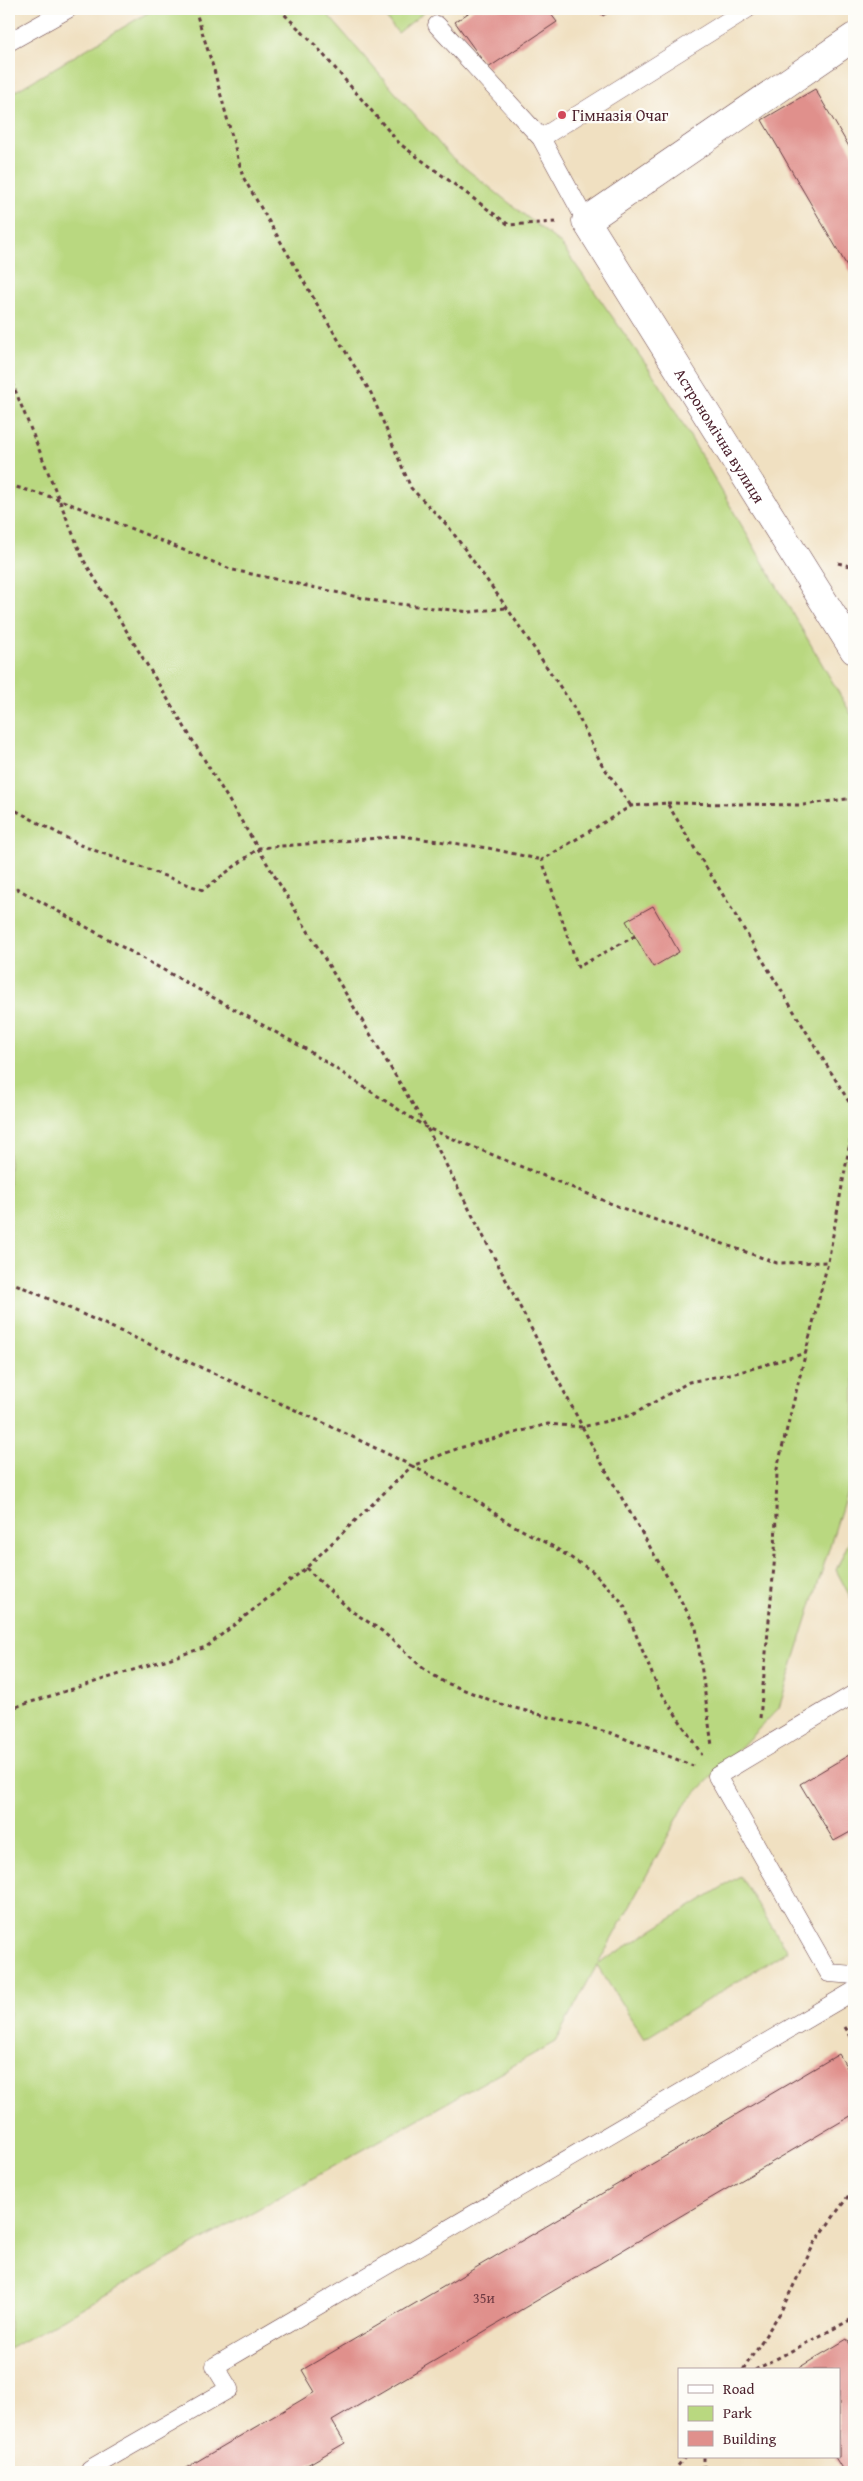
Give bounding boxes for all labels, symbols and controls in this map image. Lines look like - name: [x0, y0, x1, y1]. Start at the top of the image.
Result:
- place label: Гімназія Очаг: [572, 103, 669, 127]
- marker: Гімназія Очаг: [556, 109, 568, 121]
- street label: Астрономічна вулиця: [669, 363, 771, 508]
- house number: 35и: [473, 2288, 495, 2308]
- legend: [678, 2368, 840, 2458]
- text: Road: [723, 2378, 754, 2399]
- text: Park: [723, 2402, 752, 2423]
- text: Building: [723, 2428, 777, 2449]

